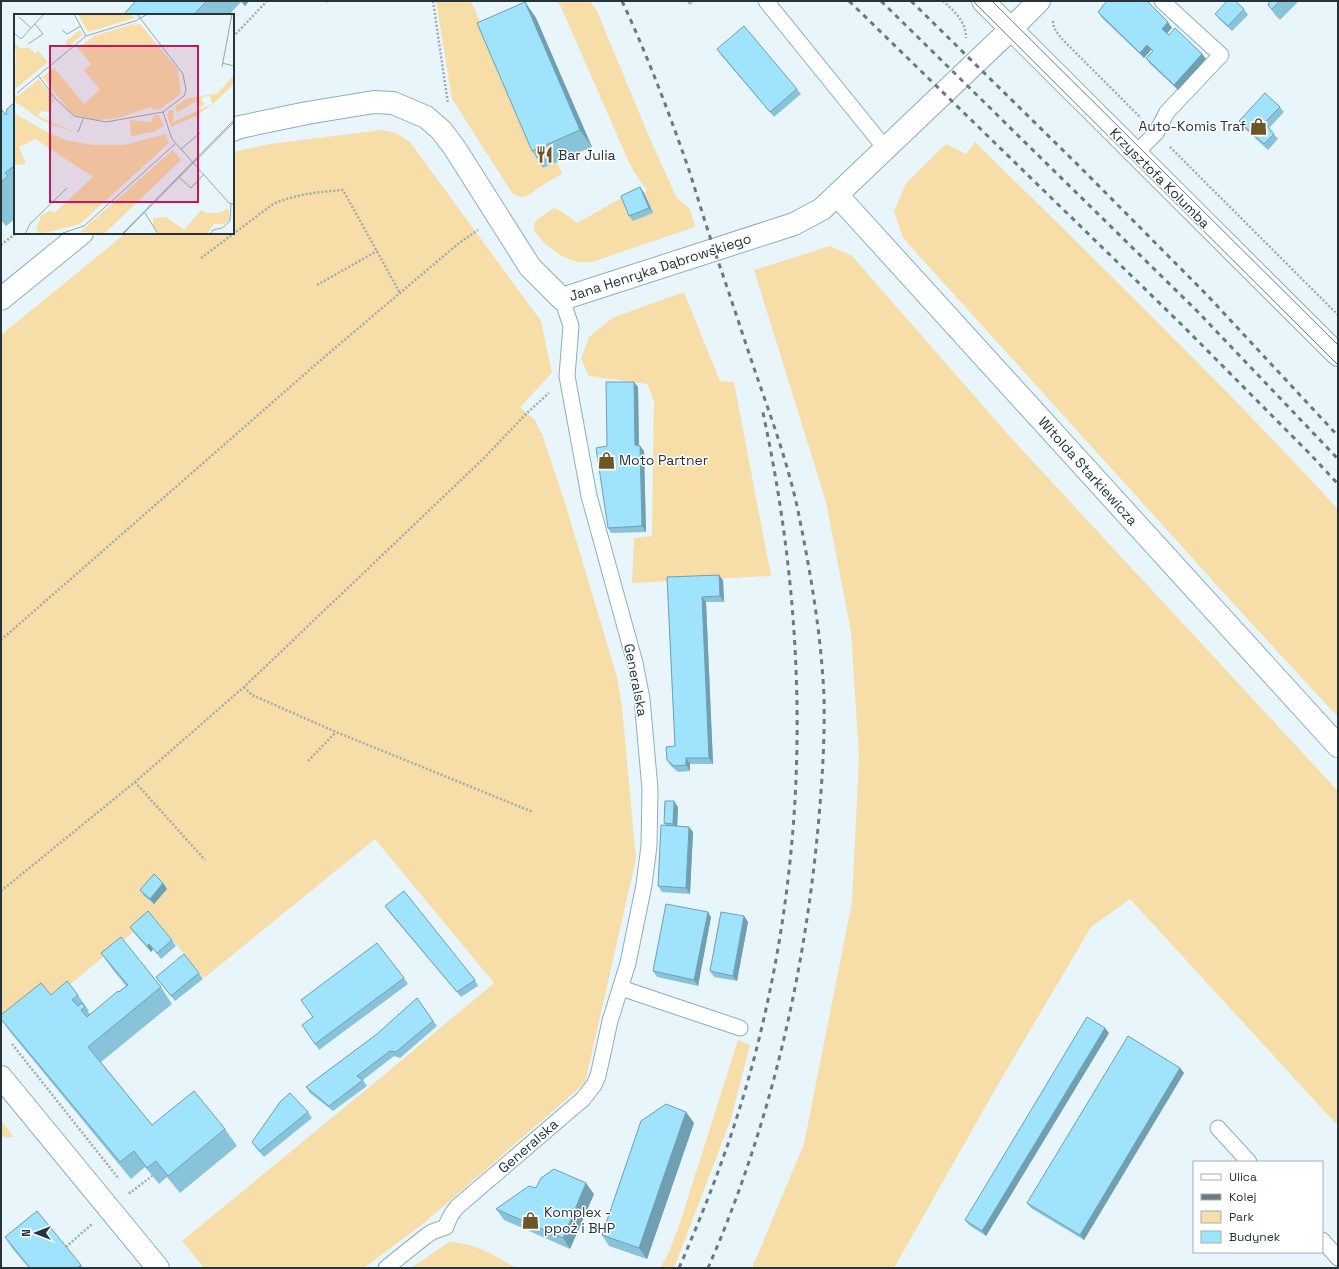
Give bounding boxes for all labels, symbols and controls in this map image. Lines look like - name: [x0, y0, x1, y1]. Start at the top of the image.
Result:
- inset map: [14, 14, 234, 234]
- shop icon: Auto-Komis Traf: [1249, 116, 1269, 136]
- place label: Auto-Komis Traf: [1138, 117, 1246, 135]
- street label: Krzysztofa Kolumba: [1106, 124, 1214, 232]
- restaurant icon: Bar Julia: [535, 145, 555, 165]
- place label: Bar Julia: [558, 146, 616, 164]
- street label: Jana Henryka Dąbrowskiego: [567, 229, 753, 305]
- street label: Witolda Starkiewicza: [1034, 413, 1142, 529]
- shop icon: Moto Partner: [596, 450, 616, 470]
- place label: Moto Partner: [619, 451, 708, 469]
- street label: Generalska: [620, 642, 652, 718]
- street label: Generalska: [494, 1115, 562, 1177]
- legend: [1193, 1161, 1323, 1253]
- text: Ulica: [1229, 1169, 1257, 1185]
- text: Kolej: [1229, 1189, 1257, 1205]
- place label: Komplex - ppoż i BHP: [544, 1203, 615, 1237]
- text: Park: [1229, 1209, 1254, 1225]
- shop icon: Komplex - ppoż i BHP: [521, 1210, 541, 1230]
- north arrow: [16, 1213, 56, 1253]
- text: N: [19, 1229, 33, 1237]
- text: Budynek: [1229, 1229, 1281, 1245]

